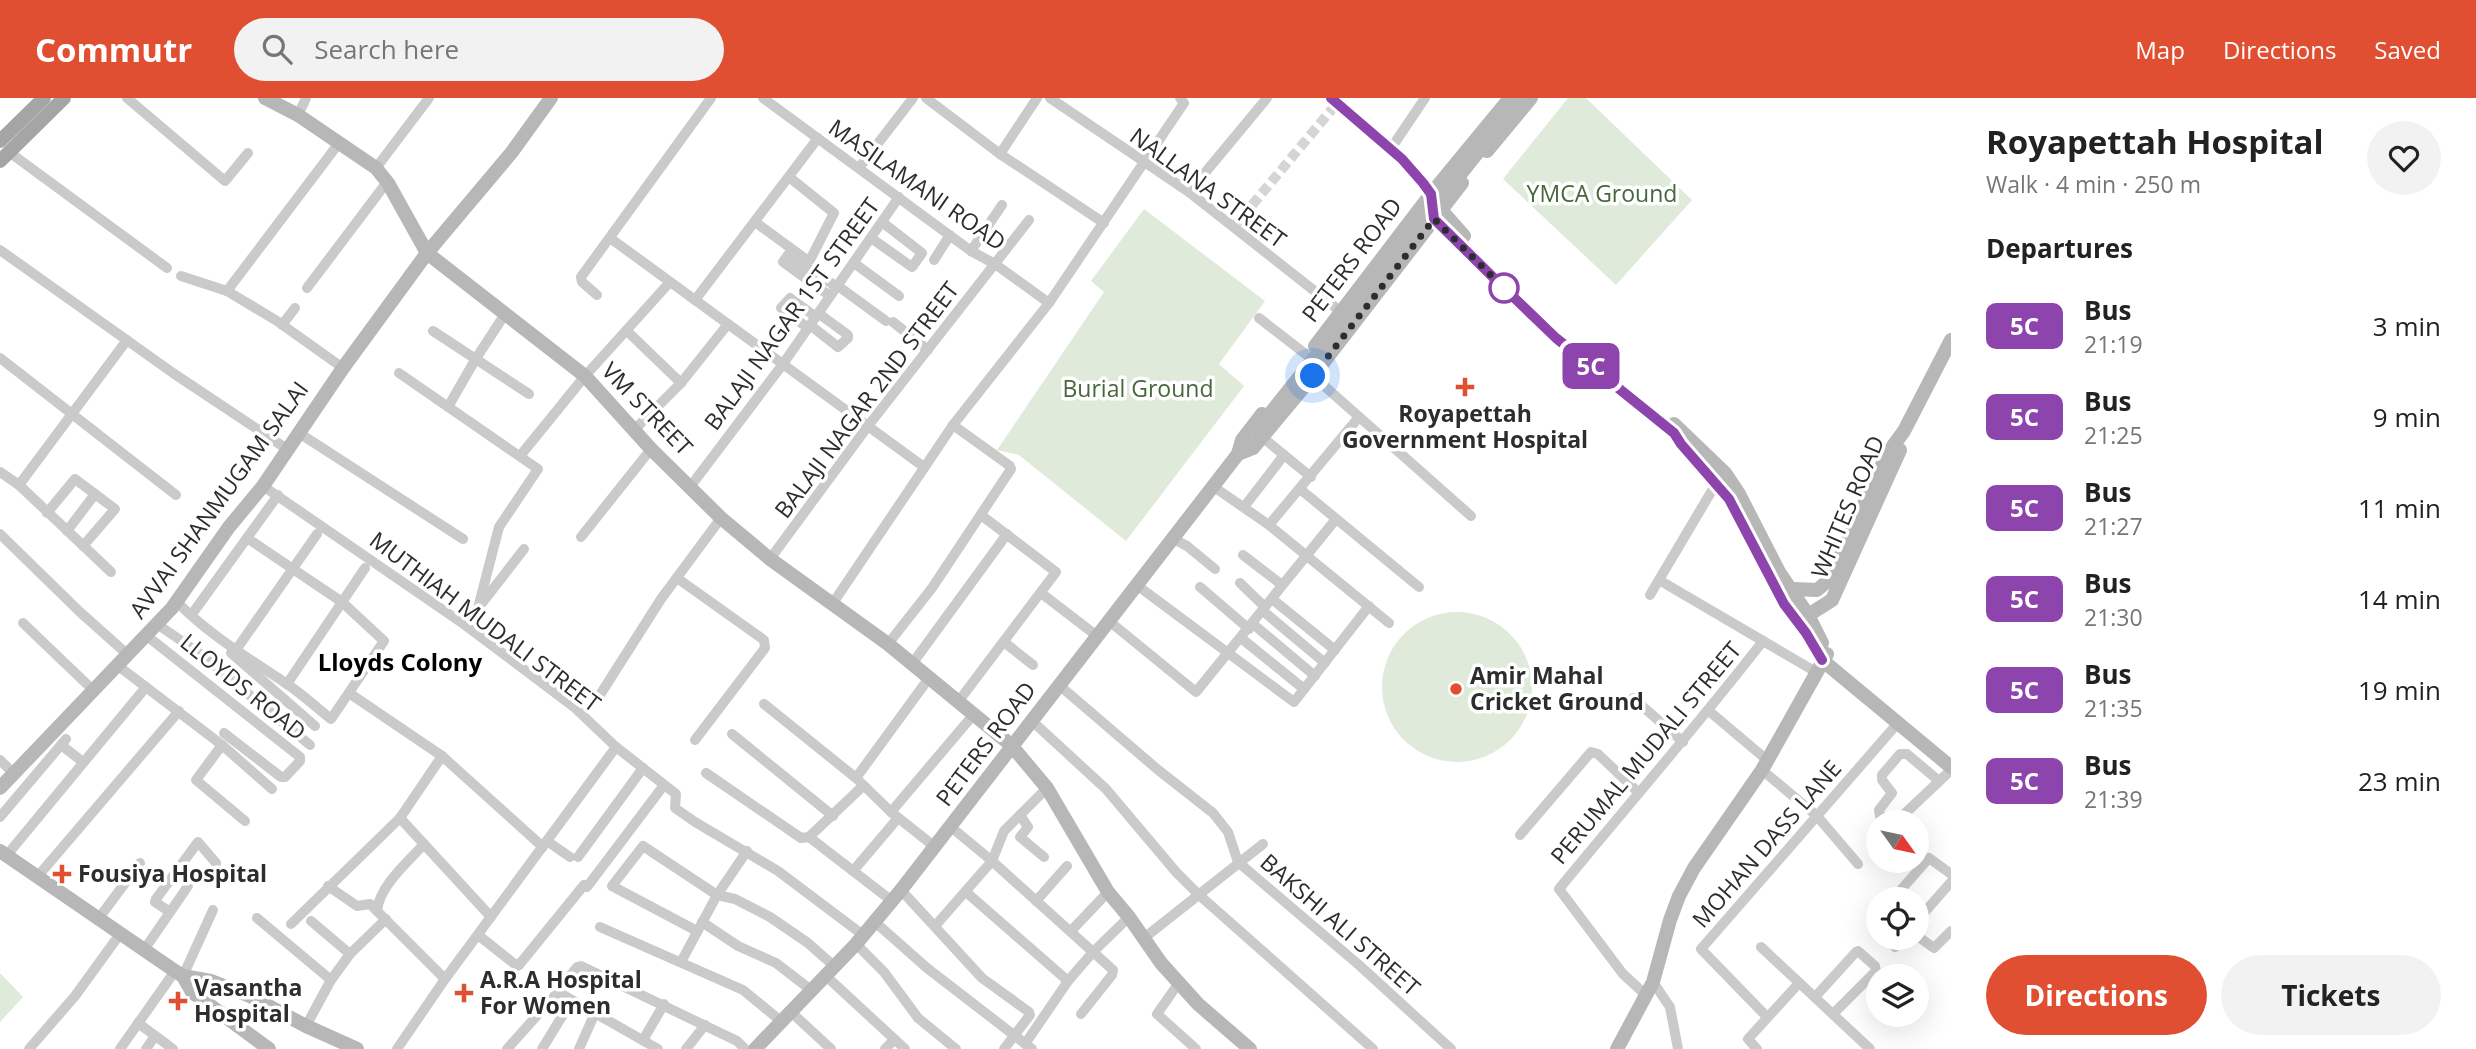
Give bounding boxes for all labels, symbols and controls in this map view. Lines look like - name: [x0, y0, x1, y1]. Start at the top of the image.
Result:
- search box: [234, 18, 724, 81]
- text: Commutr: [35, 27, 192, 72]
- icon: search: [258, 30, 296, 68]
- text: Search here: [314, 31, 459, 67]
- text: Map: [2135, 33, 2185, 66]
- text: Directions: [2223, 33, 2336, 66]
- text: Saved: [2374, 33, 2441, 66]
- street label: MASILAMANI ROAD: [823, 111, 1012, 257]
- text: Royapettah Hospital: [1986, 119, 2324, 164]
- street label: NALLANA STREET: [1124, 120, 1293, 255]
- button: heart: [2367, 121, 2441, 195]
- text: Walk · 4 min · 250 m: [1986, 168, 2201, 200]
- park label: YMCA Ground: [1527, 177, 1677, 209]
- street label: BALAJI NAGAR 1ST STREET: [696, 191, 887, 436]
- street label: PETERS ROAD: [1294, 191, 1409, 328]
- text: Departures: [1986, 230, 2133, 266]
- unlabelled marker: [1489, 273, 1519, 303]
- street label: BALAJI NAGAR 2ND STREET: [767, 274, 966, 524]
- text: Bus: [2084, 292, 2131, 328]
- text: 3 min: [2373, 308, 2441, 344]
- text: 5C: [2010, 309, 2039, 342]
- text: 21:19: [2084, 328, 2143, 360]
- line badge: 5C: [1560, 343, 1622, 389]
- text: 5C: [1576, 349, 1606, 382]
- street label: VM STREET: [595, 355, 700, 462]
- your location: [1295, 358, 1330, 393]
- park label: Burial Ground: [1063, 372, 1213, 404]
- street label: AVVAI SHANMUGAM SALAI: [121, 374, 315, 624]
- marker: Royapettah Government Hospital: [1455, 377, 1475, 397]
- text: Bus: [2084, 383, 2131, 419]
- place label: Royapettah Government Hospital: [1342, 397, 1588, 455]
- text: 9 min: [2373, 399, 2441, 435]
- text: 5C: [2010, 400, 2039, 433]
- text: 21:25: [2084, 419, 2143, 451]
- street label: WHITES ROAD: [1803, 430, 1892, 583]
- text: Bus: [2084, 474, 2131, 510]
- text: 11 min: [2358, 490, 2441, 526]
- text: 5C: [2010, 491, 2039, 524]
- text: 21:27: [2084, 510, 2143, 542]
- street label: MUTHIAH MUDALI STREET: [363, 524, 608, 719]
- text: Bus: [2084, 565, 2131, 601]
- text: 14 min: [2358, 581, 2441, 617]
- text: 5C: [2010, 582, 2039, 615]
- text: 21:30: [2084, 601, 2143, 633]
- street label: LLOYDS ROAD: [174, 626, 313, 747]
- street label: PERUMAL MUDALI STREET: [1542, 634, 1748, 870]
- district label: Lloyds Colony: [318, 645, 483, 678]
- text: Bus: [2084, 656, 2131, 692]
- place label: Amir Mahal Cricket Ground: [1470, 659, 1644, 717]
- text: 19 min: [2358, 672, 2441, 708]
- text: 5C: [2010, 673, 2039, 706]
- street label: PETERS ROAD: [928, 675, 1043, 812]
- marker: Amir Mahal Cricket Ground: [1448, 681, 1464, 697]
- text: 21:35: [2084, 692, 2143, 724]
- text: Bus: [2084, 747, 2131, 783]
- street label: MOHAN DASS LANE: [1684, 753, 1848, 934]
- text: 23 min: [2358, 763, 2441, 799]
- text: 5C: [2010, 764, 2039, 797]
- text: 21:39: [2084, 783, 2143, 815]
- north arrow: [1866, 810, 1928, 873]
- map controls: [1866, 810, 1929, 1027]
- street label: BAKSHI ALI STREET: [1254, 846, 1428, 1003]
- place label: Fousiya Hospital: [78, 857, 267, 889]
- marker: Fousiya Hospital: [52, 864, 72, 884]
- button: locate: [1866, 887, 1929, 950]
- button: Directions: [1986, 955, 2207, 1035]
- button: Tickets: [2221, 955, 2441, 1035]
- place label: A.R.A Hospital For Women: [480, 963, 642, 1021]
- button: layers: [1866, 964, 1929, 1027]
- place label: Vasantha Hospital: [194, 971, 302, 1029]
- marker: A.R.A Hospital For Women: [454, 983, 474, 1003]
- marker: Vasantha Hospital: [168, 991, 188, 1011]

